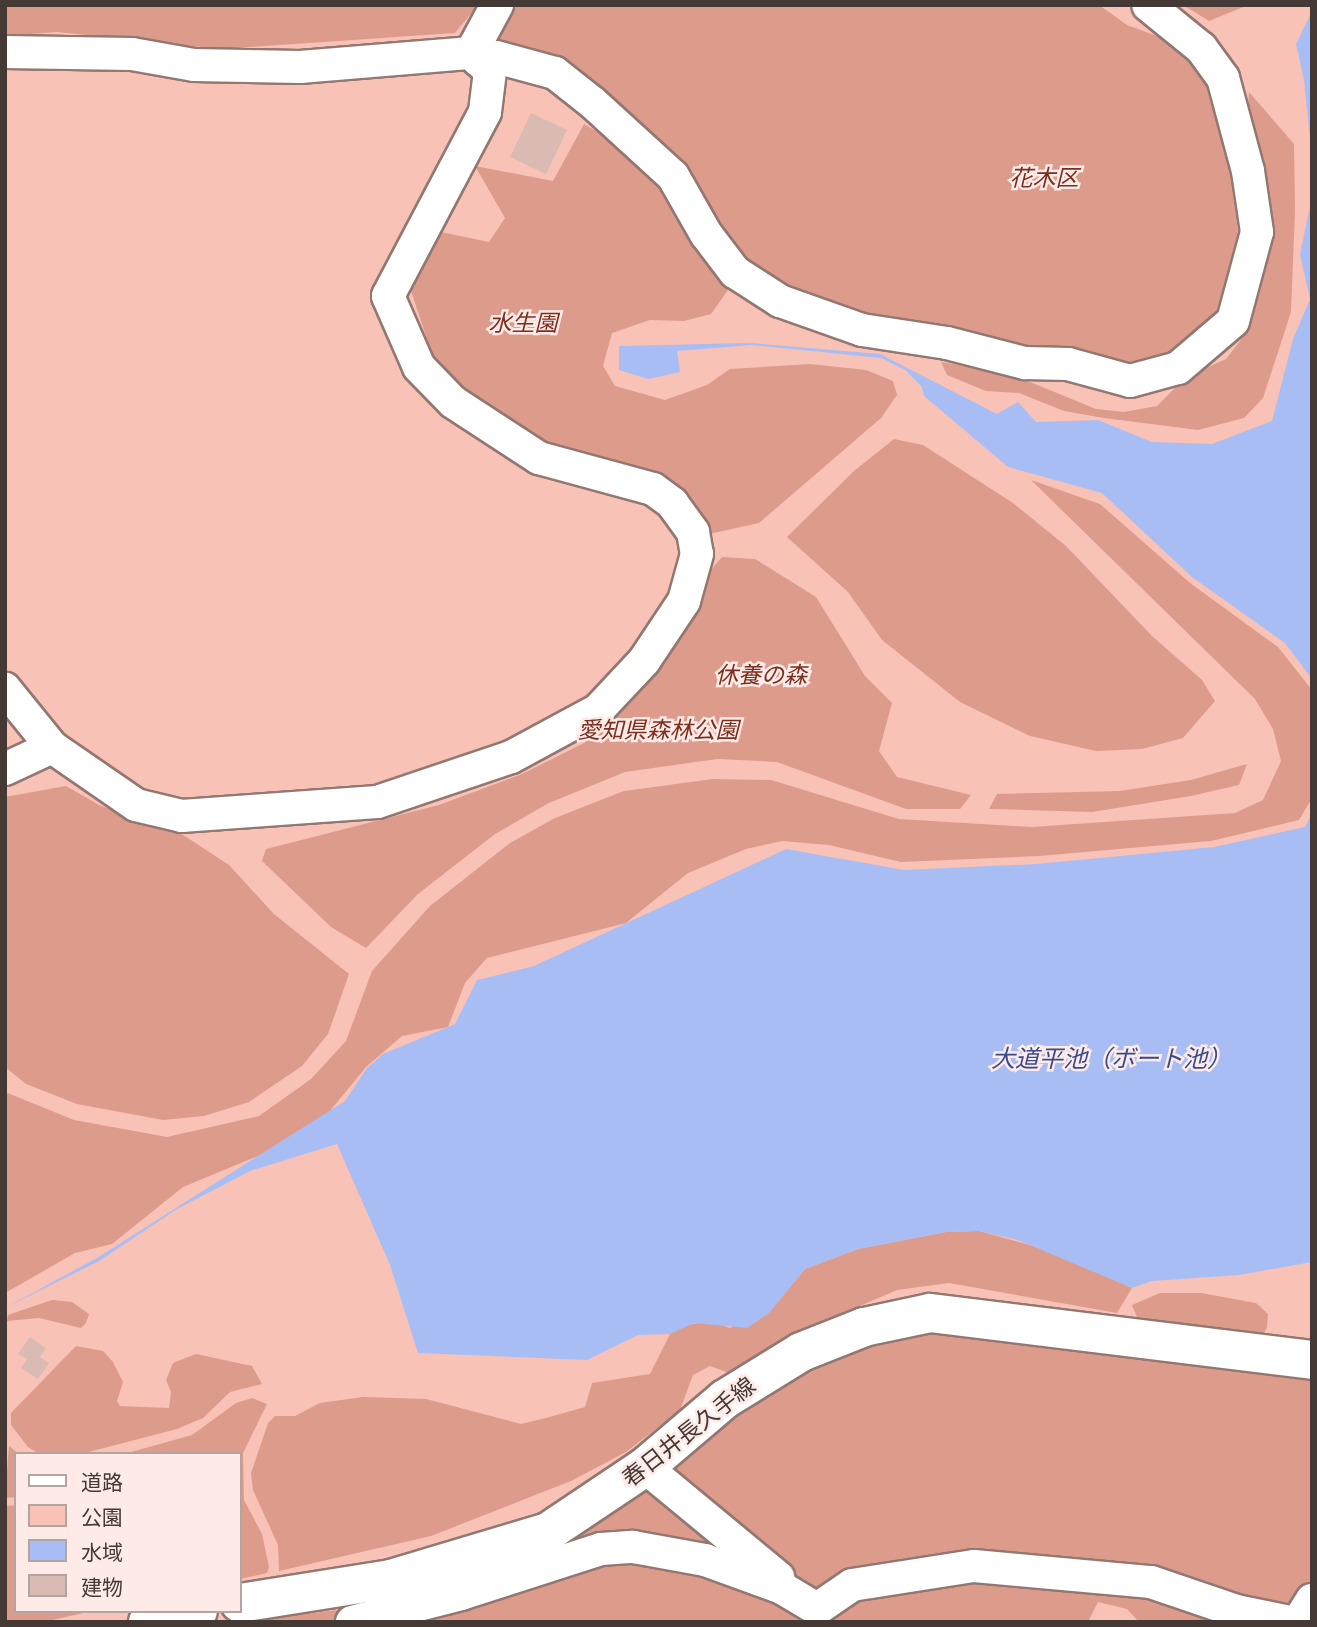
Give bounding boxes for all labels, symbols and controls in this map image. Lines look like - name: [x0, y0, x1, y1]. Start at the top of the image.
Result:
- park label: 花木区: [1010, 164, 1078, 192]
- park label: 水生園: [489, 309, 557, 337]
- park label: 休養の森: [715, 661, 807, 689]
- park label: 愛知県森林公園: [578, 716, 738, 744]
- water label: 大道平池（ボート池）: [991, 1045, 1231, 1073]
- street label: 春日井長久手線: [617, 1372, 761, 1492]
- legend: [14, 1452, 242, 1613]
- text: 道路: [81, 1469, 123, 1496]
- text: 公園: [81, 1504, 123, 1531]
- text: 水域: [81, 1539, 123, 1566]
- text: 建物: [81, 1574, 123, 1601]

